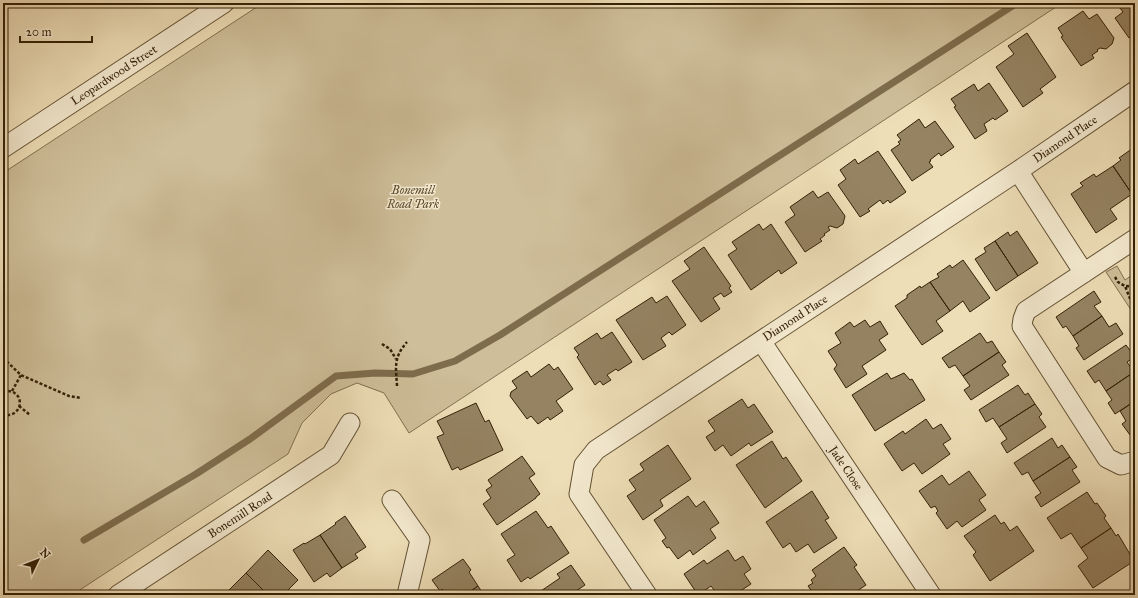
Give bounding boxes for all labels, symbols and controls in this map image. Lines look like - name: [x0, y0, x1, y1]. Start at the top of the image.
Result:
- scale bar: [20, 18, 92, 44]
- text: 20 m: [26, 25, 52, 39]
- street label: Leopardwood Street: [68, 41, 160, 108]
- street label: Diamond Place: [1030, 112, 1100, 166]
- park label: Bonemill Road Park: [386, 183, 440, 211]
- street label: Diamond Place: [760, 292, 830, 344]
- street label: Jade Close: [824, 442, 866, 493]
- street label: Bonemill Road: [205, 489, 275, 541]
- north arrow: [18, 540, 58, 580]
- text: N: [37, 546, 53, 562]

